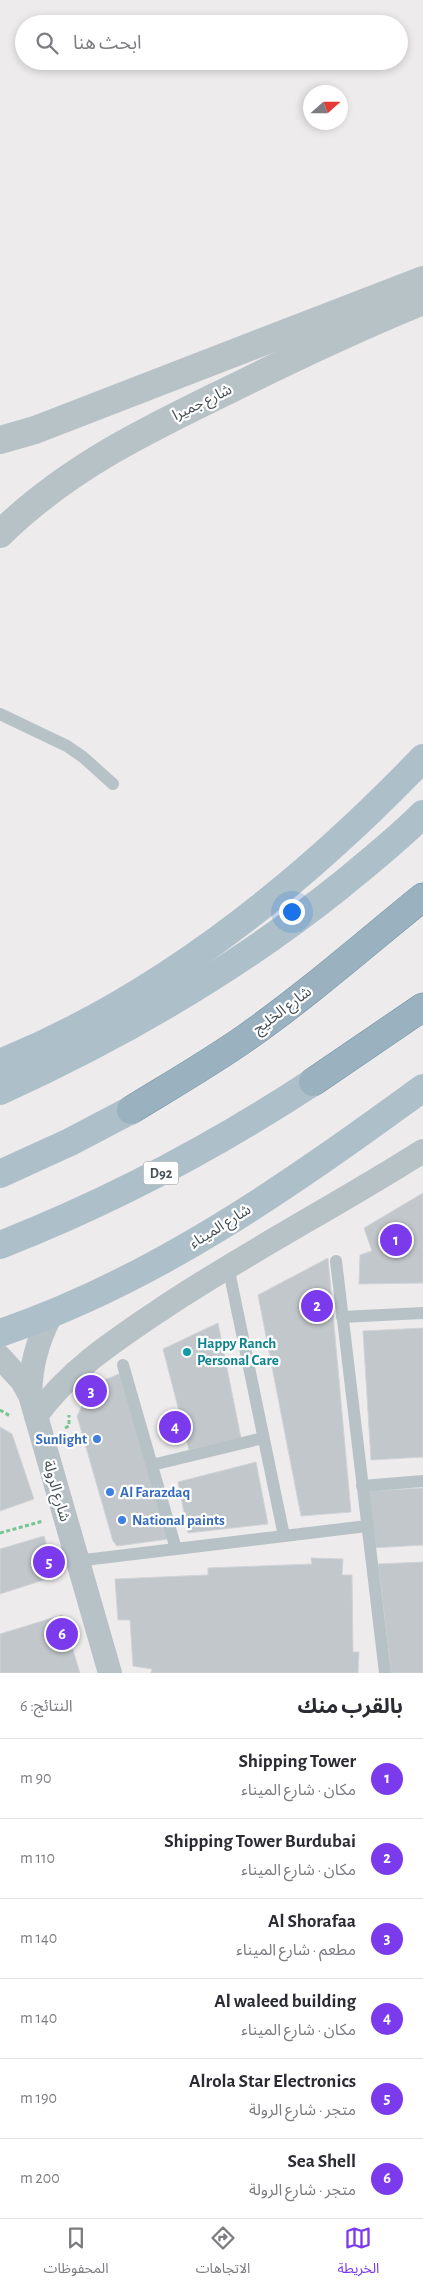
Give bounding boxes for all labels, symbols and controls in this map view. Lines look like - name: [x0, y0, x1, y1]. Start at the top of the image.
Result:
- search box: [15, 15, 408, 70]
- icon: search: [33, 29, 61, 57]
- text: ابحث هنا: [73, 34, 142, 53]
- north arrow: [303, 85, 348, 130]
- street label: شارع جميرا: [170, 382, 236, 427]
- your location: [279, 899, 305, 925]
- street label: شارع الخليج: [250, 984, 317, 1040]
- road number: D92: [144, 1162, 178, 1184]
- street label: شارع الميناء: [187, 1202, 256, 1254]
- pin: 1: [380, 1221, 412, 1259]
- pin: 2: [301, 1287, 333, 1325]
- place label: Happy Ranch Personal Care: [197, 1336, 279, 1368]
- marker: Happy Ranch Personal Care: [181, 1346, 193, 1358]
- pin: 3: [75, 1372, 107, 1410]
- pin: 4: [159, 1408, 191, 1446]
- place label: Sunlight: [35, 1432, 87, 1447]
- marker: Sunlight: [91, 1433, 103, 1445]
- street label: شارع الرولة: [37, 1459, 72, 1525]
- place label: Al Farazdaq: [120, 1485, 190, 1500]
- marker: Al Farazdaq: [104, 1486, 116, 1498]
- place label: National paints: [132, 1513, 225, 1528]
- marker: National paints: [116, 1514, 128, 1526]
- pin: 5: [33, 1543, 65, 1581]
- pin: 6: [46, 1615, 78, 1653]
- text: بالقرب منك: [297, 1696, 403, 1717]
- text: النتائج: 6: [20, 1698, 73, 1714]
- text: Shipping Tower: [238, 1752, 356, 1771]
- text: 90 m: [20, 1770, 51, 1786]
- text: 1: [384, 1770, 390, 1786]
- text: مكان · شارع الميناء: [241, 1782, 356, 1798]
- text: Shipping Tower Burdubai: [164, 1832, 356, 1851]
- text: 110 m: [20, 1850, 55, 1866]
- text: 2: [383, 1850, 391, 1866]
- text: مكان · شارع الميناء: [241, 1862, 356, 1878]
- text: Al Shorafaa: [268, 1912, 356, 1931]
- text: 140 m: [20, 1930, 57, 1946]
- text: 3: [384, 1930, 390, 1946]
- text: مطعم · شارع الميناء: [236, 1942, 356, 1958]
- text: Al waleed building: [214, 1992, 356, 2011]
- text: 140 m: [20, 2010, 57, 2026]
- text: 4: [383, 2010, 391, 2026]
- text: مكان · شارع الميناء: [241, 2022, 356, 2038]
- text: Alrola Star Electronics: [189, 2072, 356, 2091]
- text: 190 m: [20, 2090, 57, 2106]
- text: 5: [384, 2090, 390, 2106]
- text: متجر · شارع الرولة: [249, 2102, 356, 2118]
- text: Sea Shell: [288, 2152, 356, 2171]
- text: 200 m: [20, 2170, 60, 2186]
- text: 6: [383, 2170, 391, 2186]
- text: متجر · شارع الرولة: [249, 2182, 356, 2198]
- tab: المحفوظات: [44, 2224, 109, 2283]
- tab: الاتجاهات: [196, 2224, 250, 2283]
- tab: الخريطة: [337, 2224, 379, 2283]

